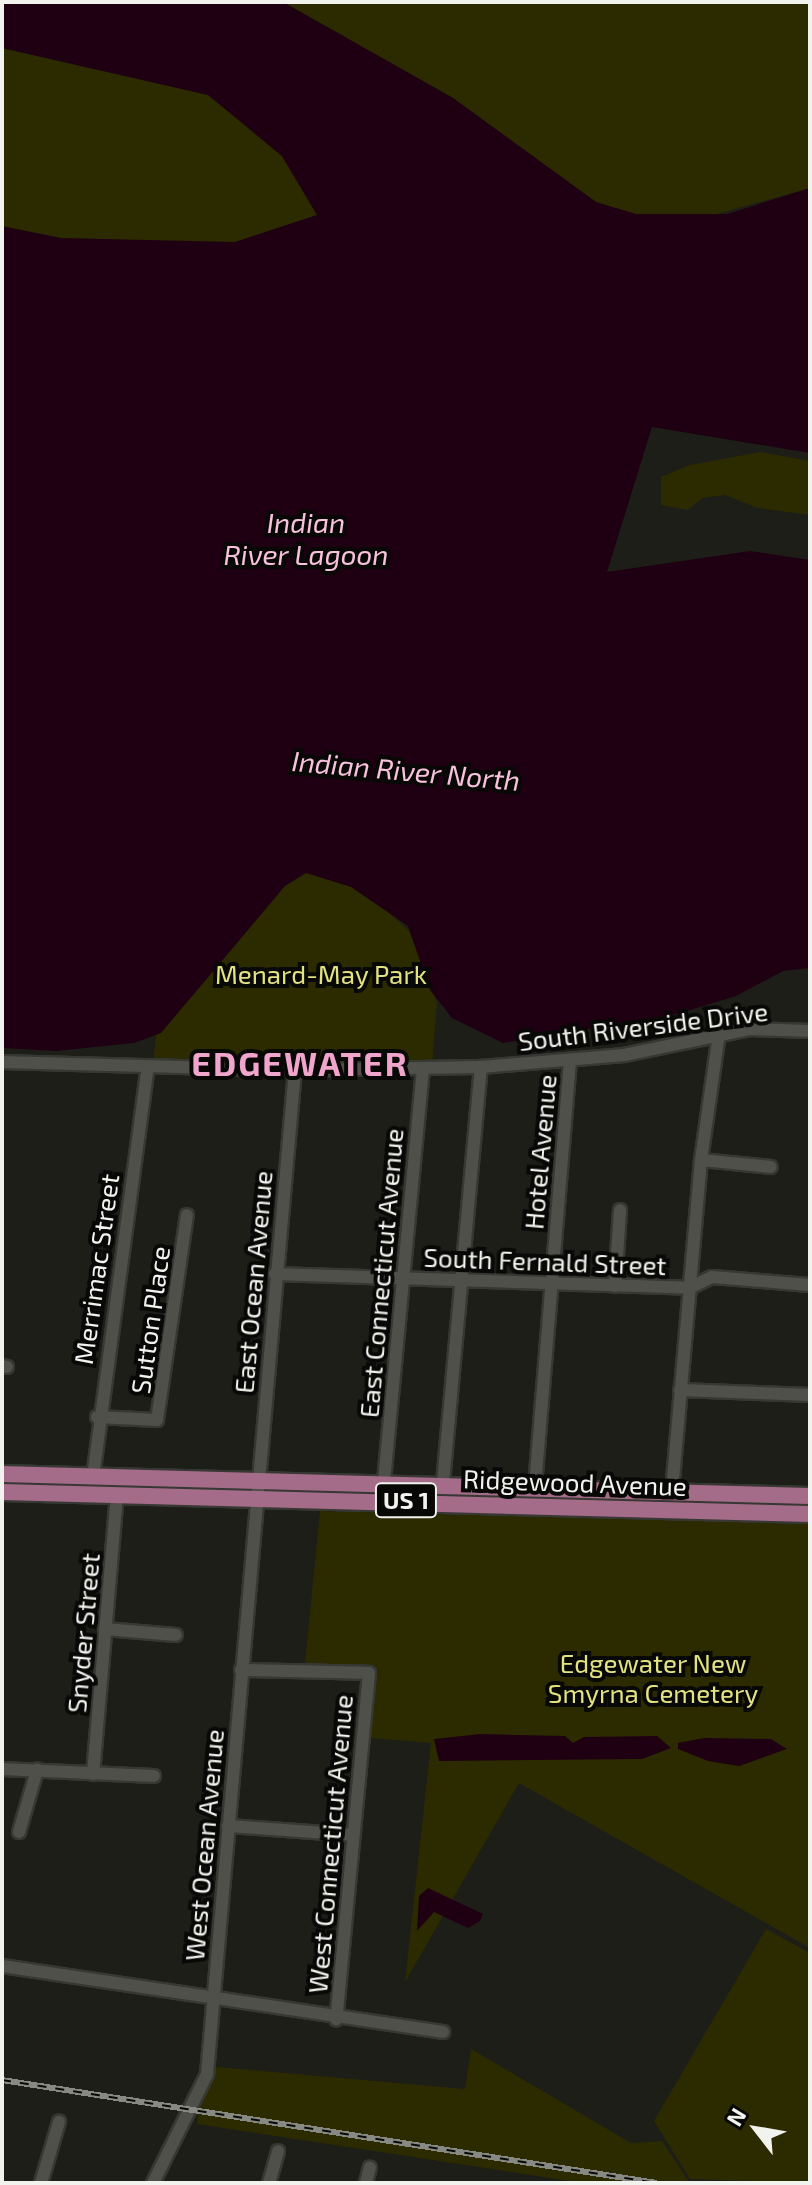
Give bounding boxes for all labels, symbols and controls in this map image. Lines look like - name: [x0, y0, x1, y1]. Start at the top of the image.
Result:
- water label: Indian River Lagoon: [223, 505, 389, 571]
- water label: Indian River North: [290, 743, 522, 797]
- park label: Menard-May Park: [215, 958, 427, 990]
- street label: South Riverside Drive: [516, 995, 770, 1057]
- district label: EDGEWATER: [191, 1043, 409, 1083]
- street label: Hotel Avenue: [518, 1073, 562, 1231]
- street label: East Connecticut Avenue: [353, 1127, 409, 1419]
- street label: East Ocean Avenue: [228, 1169, 278, 1395]
- street label: Merrimac Street: [67, 1172, 125, 1366]
- street label: South Fernald Street: [423, 1241, 667, 1281]
- street label: Sutton Place: [124, 1244, 176, 1396]
- street label: Ridgewood Avenue: [462, 1462, 688, 1502]
- road number: US 1: [374, 1480, 438, 1520]
- street label: Snyder Street: [60, 1552, 106, 1714]
- park label: Edgewater New Smyrna Cemetery: [548, 1647, 758, 1708]
- street label: West Connecticut Avenue: [301, 1693, 359, 1995]
- street label: West Ocean Avenue: [178, 1727, 230, 1963]
- north arrow: [716, 2089, 796, 2169]
- text: N: [720, 2103, 751, 2130]

